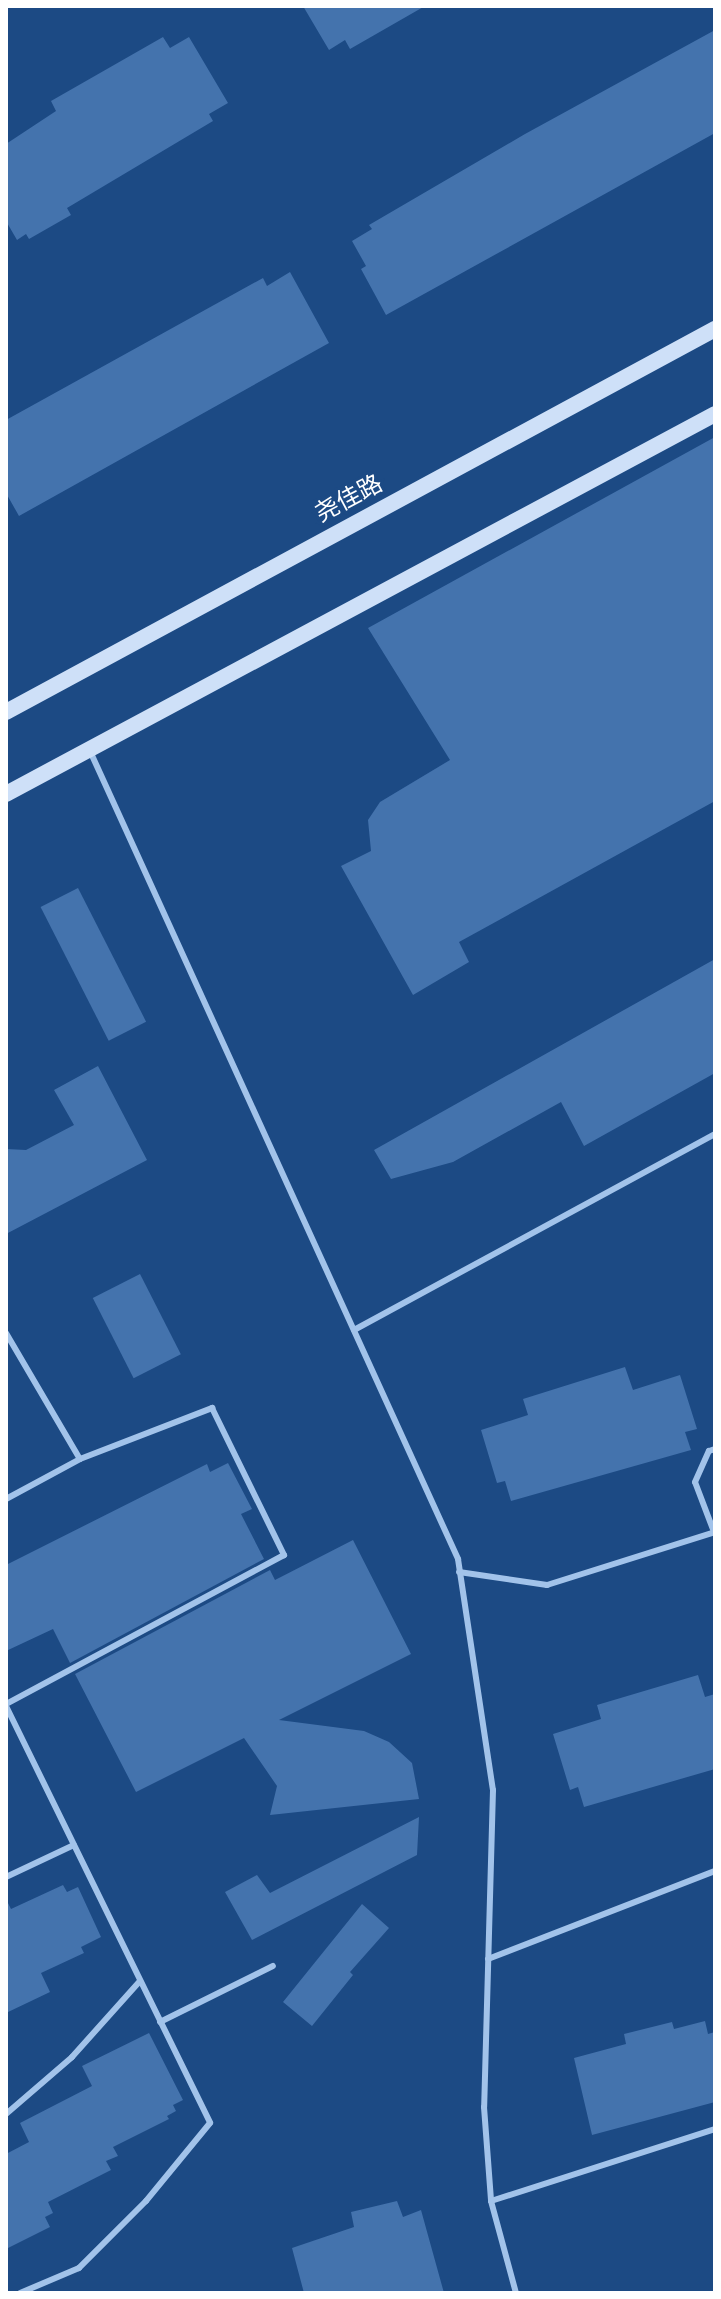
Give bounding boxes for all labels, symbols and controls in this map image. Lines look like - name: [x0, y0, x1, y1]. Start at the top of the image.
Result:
- street label: 尧佳路: [310, 469, 388, 529]

